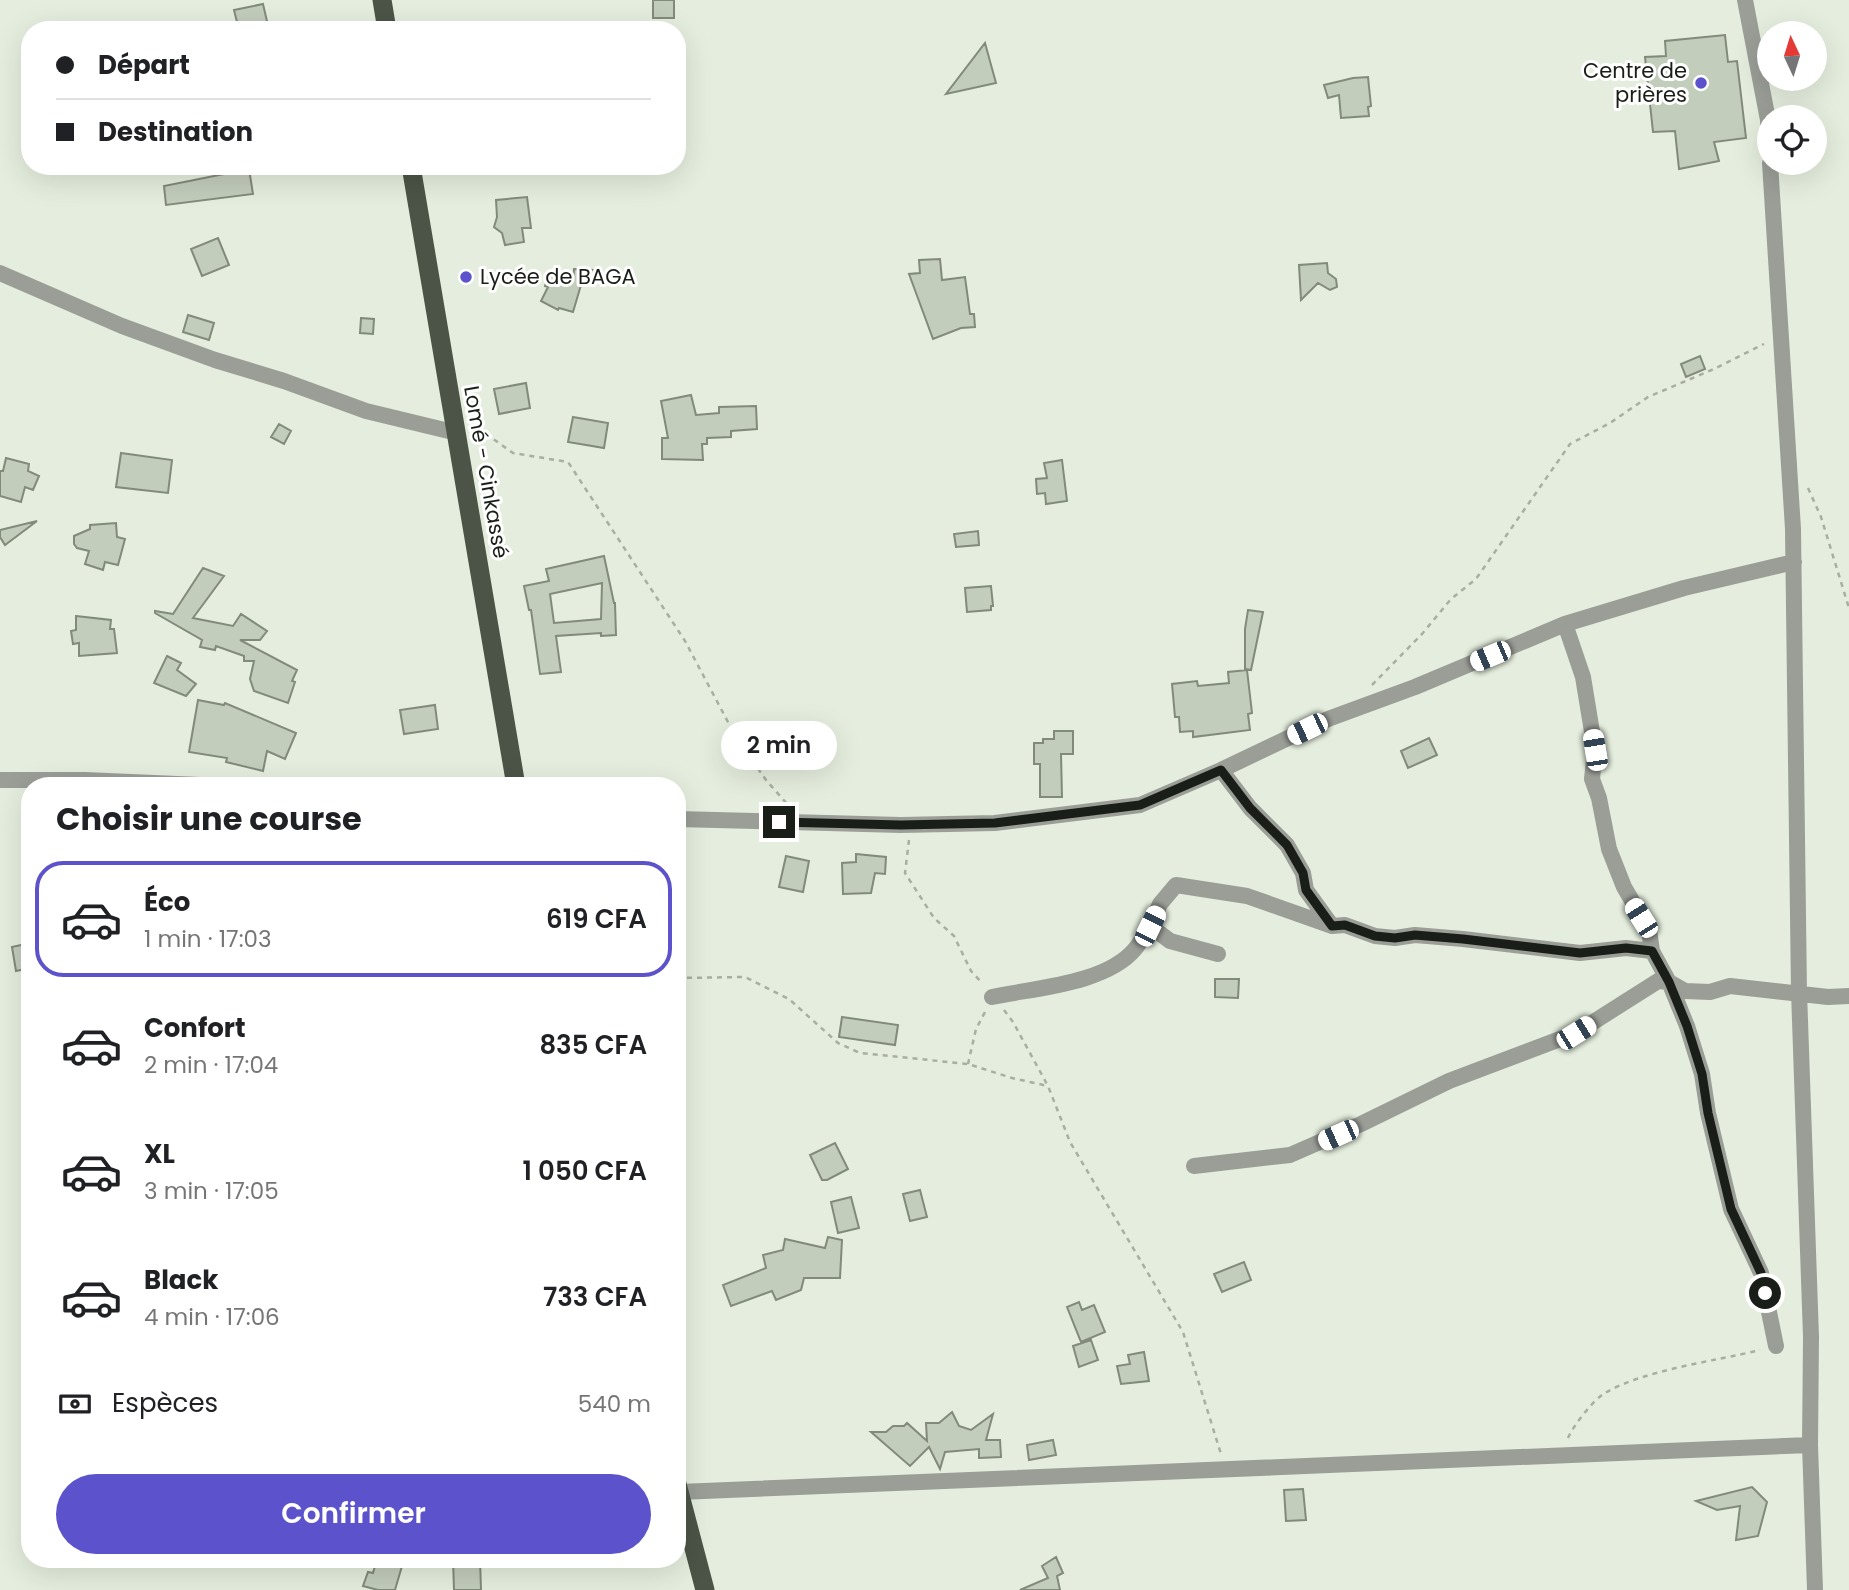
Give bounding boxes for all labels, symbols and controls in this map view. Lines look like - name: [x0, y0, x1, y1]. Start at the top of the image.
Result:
- north arrow: [1757, 21, 1827, 91]
- map controls: [1757, 21, 1827, 175]
- text: Départ: [98, 47, 190, 83]
- place label: Centre de prières: [1583, 56, 1687, 109]
- marker: Centre de prières: [1693, 75, 1709, 91]
- button: locate: [1757, 105, 1827, 175]
- text: Destination: [98, 114, 253, 150]
- place label: Lycée de BAGA: [480, 262, 636, 291]
- marker: Lycée de BAGA: [458, 269, 474, 285]
- street label: Lomé - Cinkassé: [457, 383, 516, 560]
- car: [1467, 638, 1514, 674]
- car: [1284, 710, 1331, 748]
- callout: 2 min: [721, 720, 837, 770]
- car: [1582, 728, 1609, 772]
- text: 2 min: [747, 729, 811, 761]
- text: Choisir une course: [56, 796, 362, 841]
- route end: [763, 806, 795, 838]
- text: Éco: [144, 884, 190, 920]
- icon: car: [60, 888, 123, 951]
- car: [1621, 895, 1662, 941]
- text: 619 CFA: [546, 901, 647, 937]
- car: [1132, 903, 1169, 949]
- text: 1 min · 17:03: [144, 923, 272, 955]
- text: Confort: [144, 1010, 246, 1046]
- car: [1553, 1013, 1600, 1053]
- icon: car: [60, 1014, 123, 1077]
- text: 835 CFA: [539, 1027, 647, 1063]
- text: 2 min · 17:04: [144, 1049, 278, 1081]
- car: [1315, 1117, 1362, 1153]
- text: XL: [144, 1136, 175, 1172]
- icon: car: [60, 1140, 123, 1203]
- text: 1 050 CFA: [523, 1153, 647, 1189]
- text: 3 min · 17:05: [144, 1175, 279, 1207]
- text: Black: [144, 1262, 218, 1298]
- icon: car: [60, 1266, 123, 1329]
- route start: [1749, 1277, 1781, 1309]
- text: 733 CFA: [543, 1279, 647, 1315]
- text: 4 min · 17:06: [144, 1301, 280, 1333]
- icon: cash: [56, 1385, 94, 1423]
- text: Espèces: [112, 1385, 218, 1421]
- text: 540 m: [578, 1388, 651, 1420]
- button: Confirmer: [56, 1474, 651, 1554]

